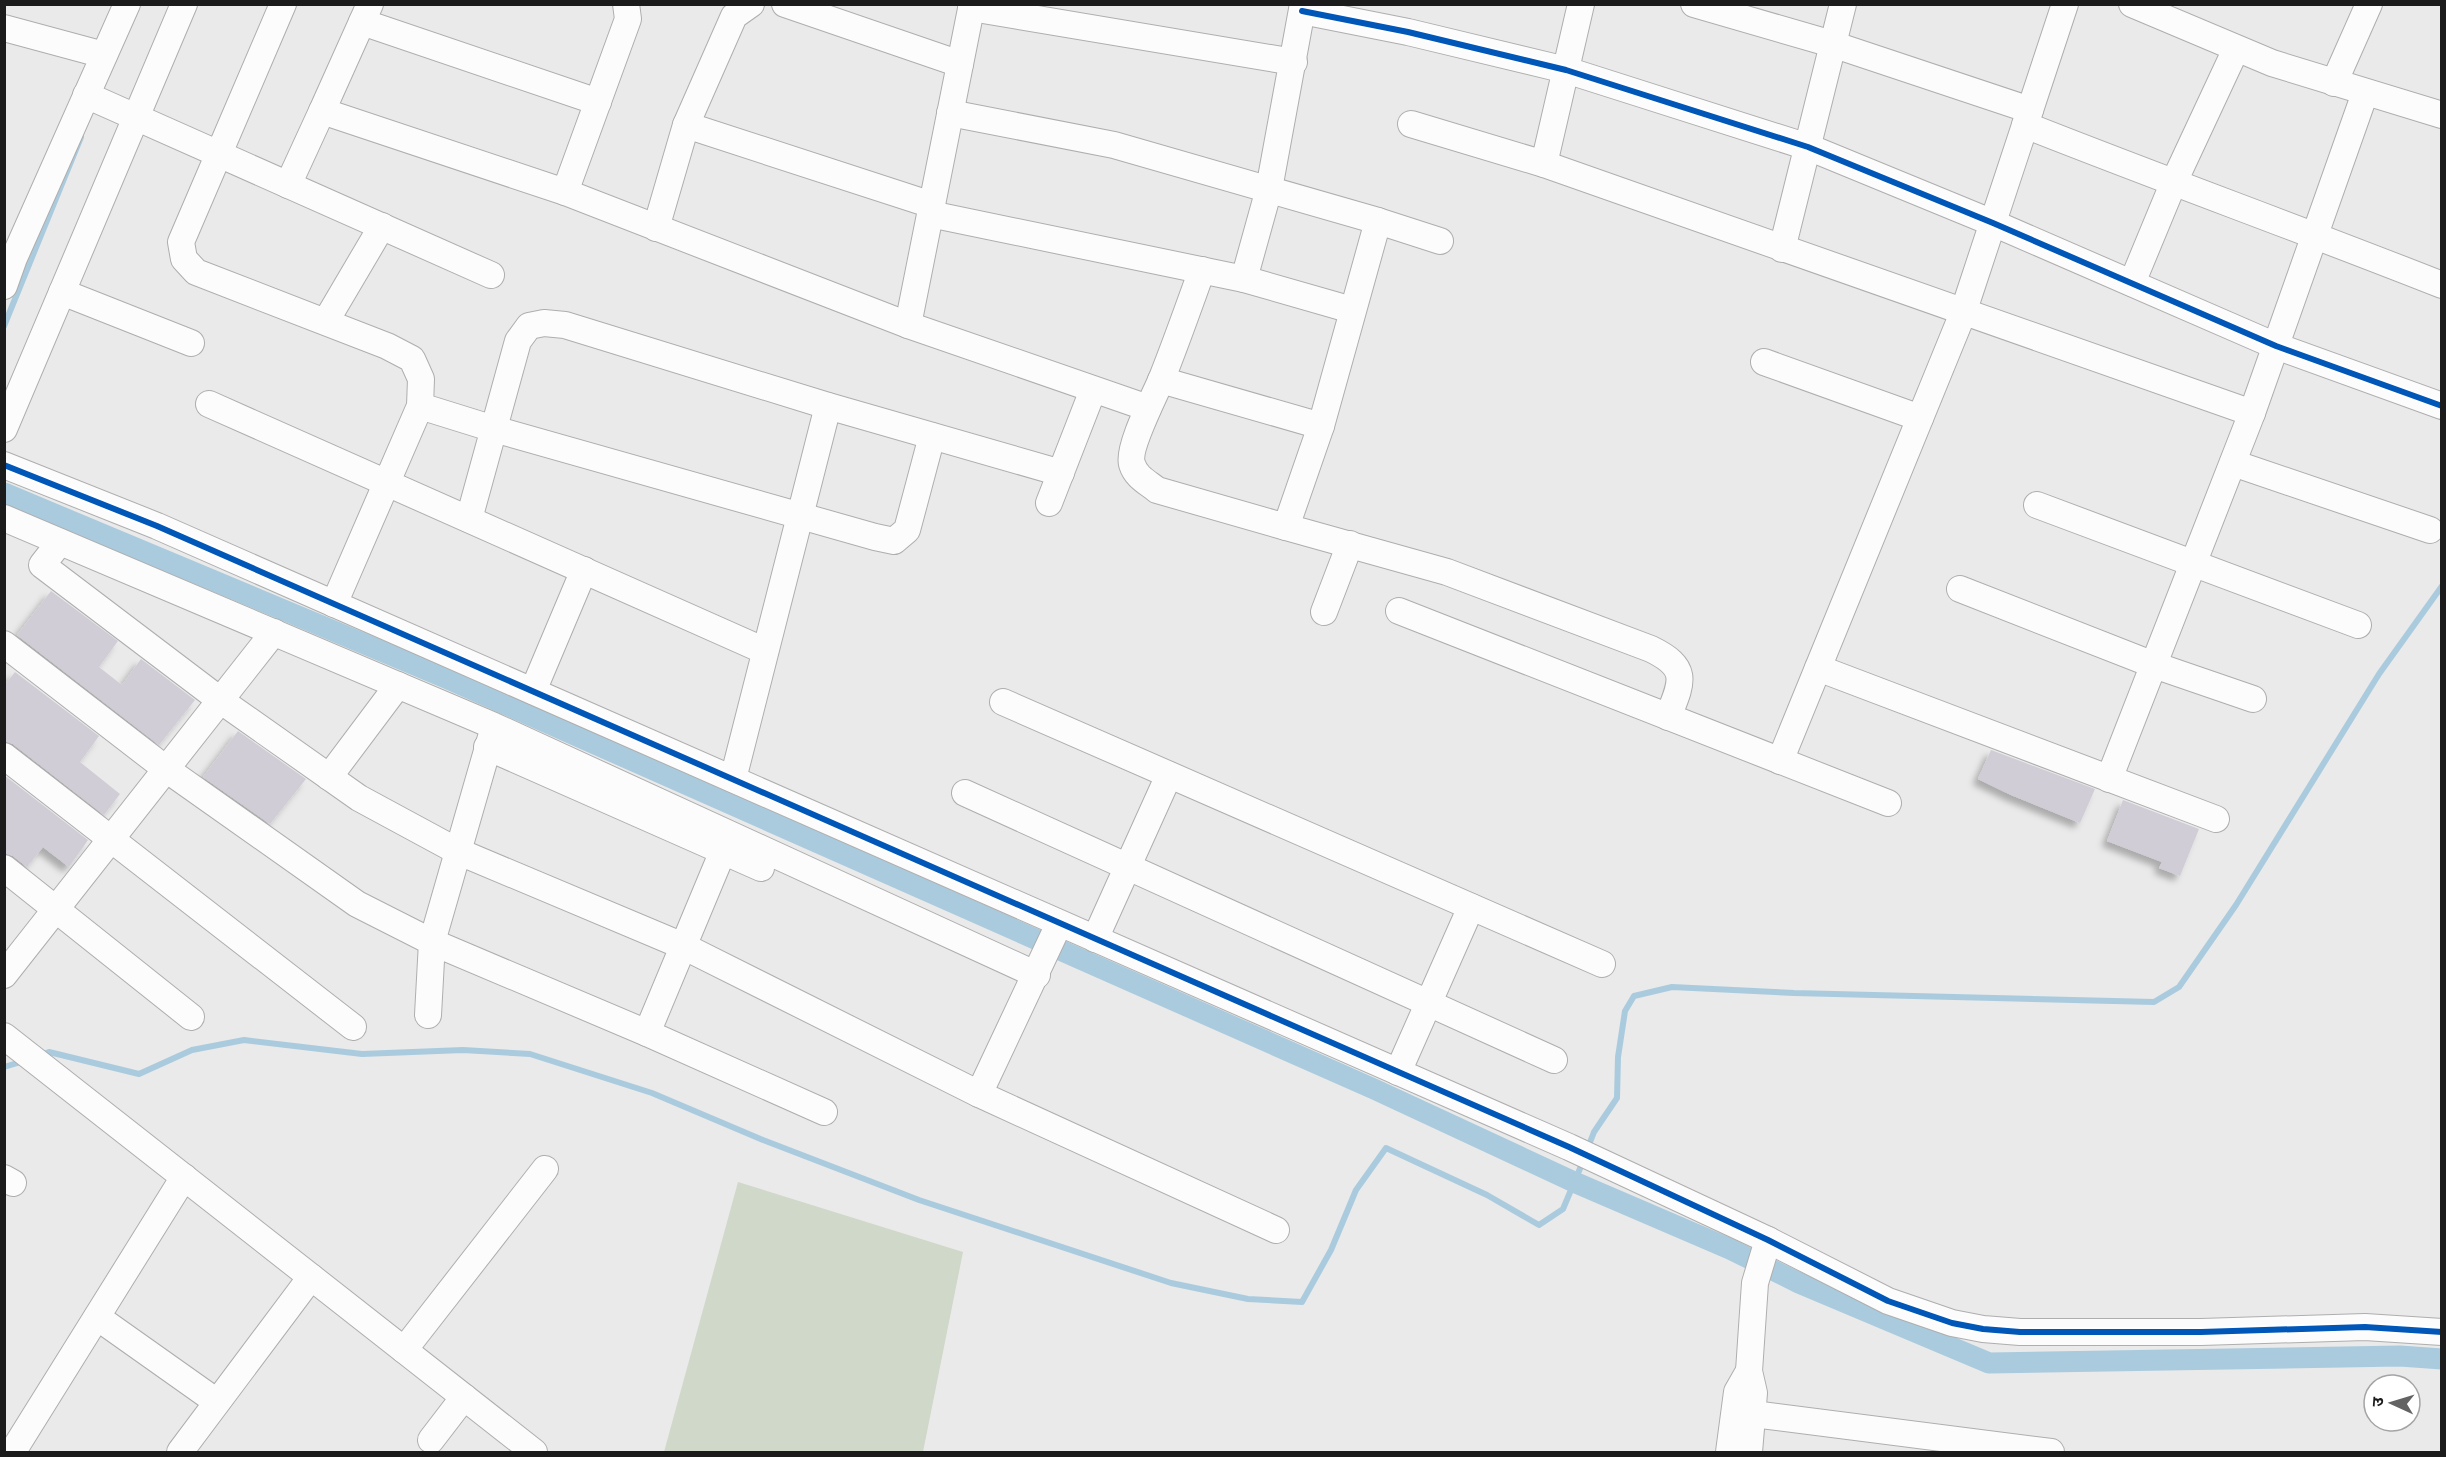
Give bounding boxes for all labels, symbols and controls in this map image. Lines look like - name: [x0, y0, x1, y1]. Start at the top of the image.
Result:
- north arrow: [2362, 1373, 2422, 1433]
- text: उ: [2367, 1396, 2386, 1407]

